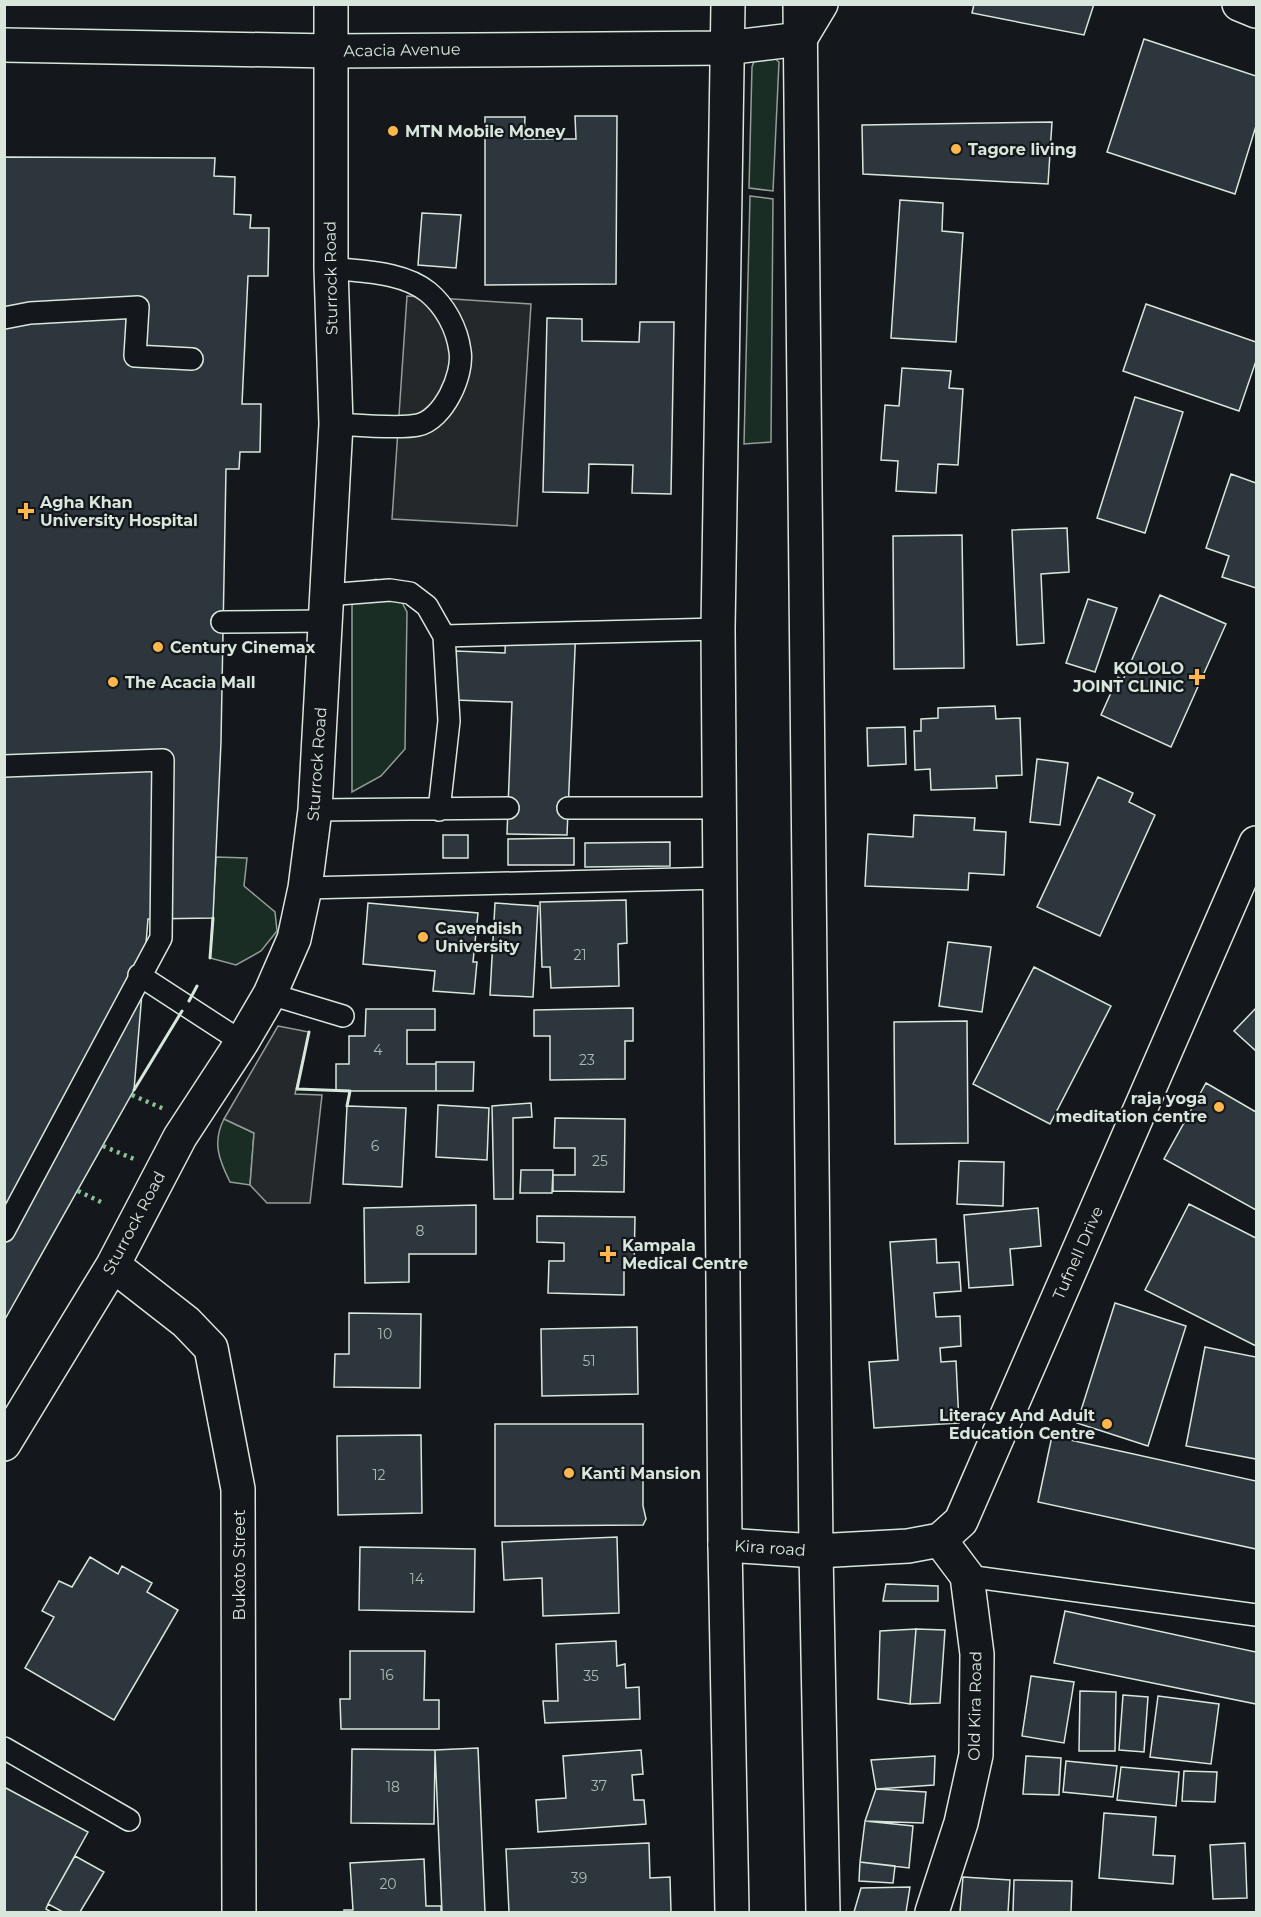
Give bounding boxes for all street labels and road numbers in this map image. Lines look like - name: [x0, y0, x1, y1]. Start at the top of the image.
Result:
- street label: Acacia Avenue: [343, 39, 461, 61]
- street label: Sturrock Road: [321, 221, 341, 335]
- street label: Sturrock Road: [304, 706, 330, 822]
- street label: Sturrock Road: [99, 1168, 169, 1278]
- street label: Tufnell Drive: [1049, 1203, 1107, 1303]
- street label: Bukoto Street: [230, 1509, 249, 1620]
- street label: Kira road: [734, 1536, 806, 1560]
- street label: Old Kira Road: [965, 1651, 985, 1761]

